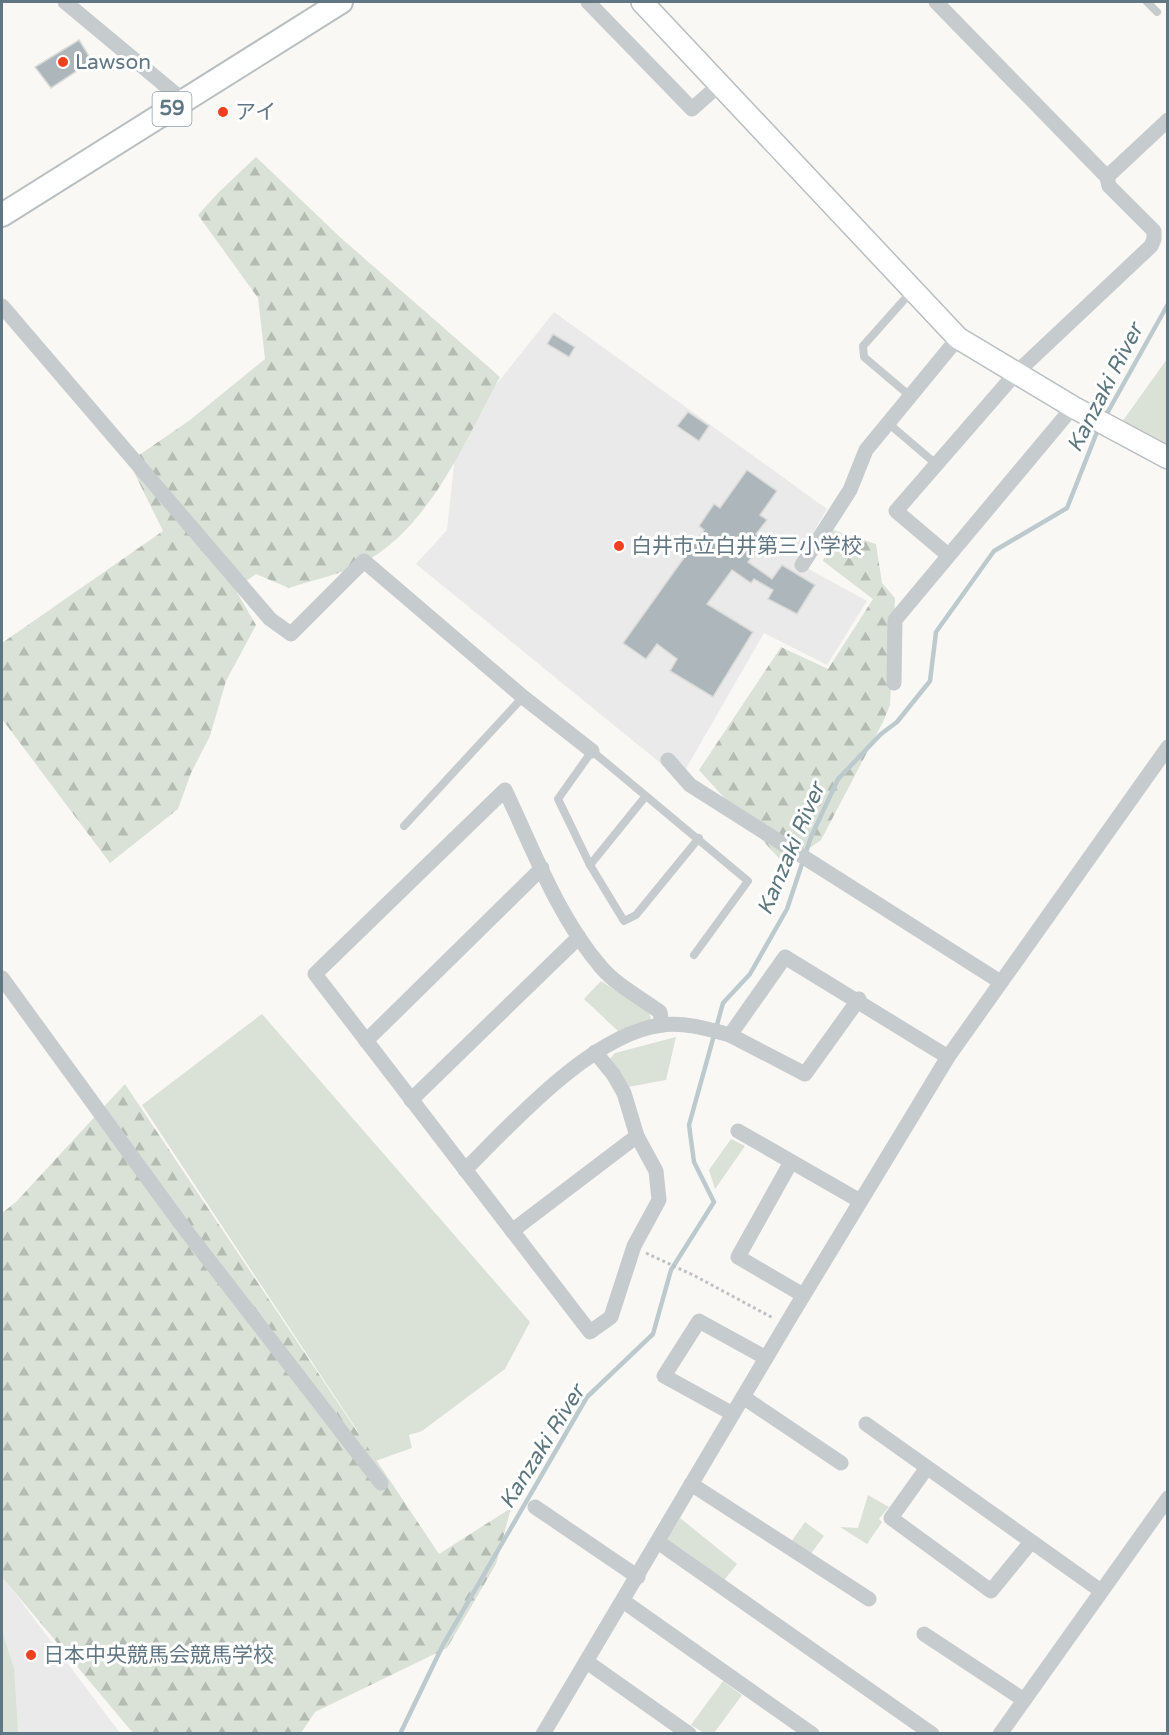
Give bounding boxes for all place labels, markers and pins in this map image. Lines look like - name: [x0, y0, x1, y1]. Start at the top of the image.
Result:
- place label: Lawson: [75, 50, 151, 75]
- marker: Lawson: [56, 55, 70, 69]
- place label: アイ: [235, 100, 276, 125]
- marker: アイ: [216, 105, 230, 119]
- place label: 白井市立白井第三小学校: [631, 534, 862, 559]
- marker: 白井市立白井第三小学校: [612, 539, 626, 553]
- place label: 日本中央競馬会競馬学校: [43, 1643, 274, 1668]
- marker: 日本中央競馬会競馬学校: [24, 1648, 38, 1662]

